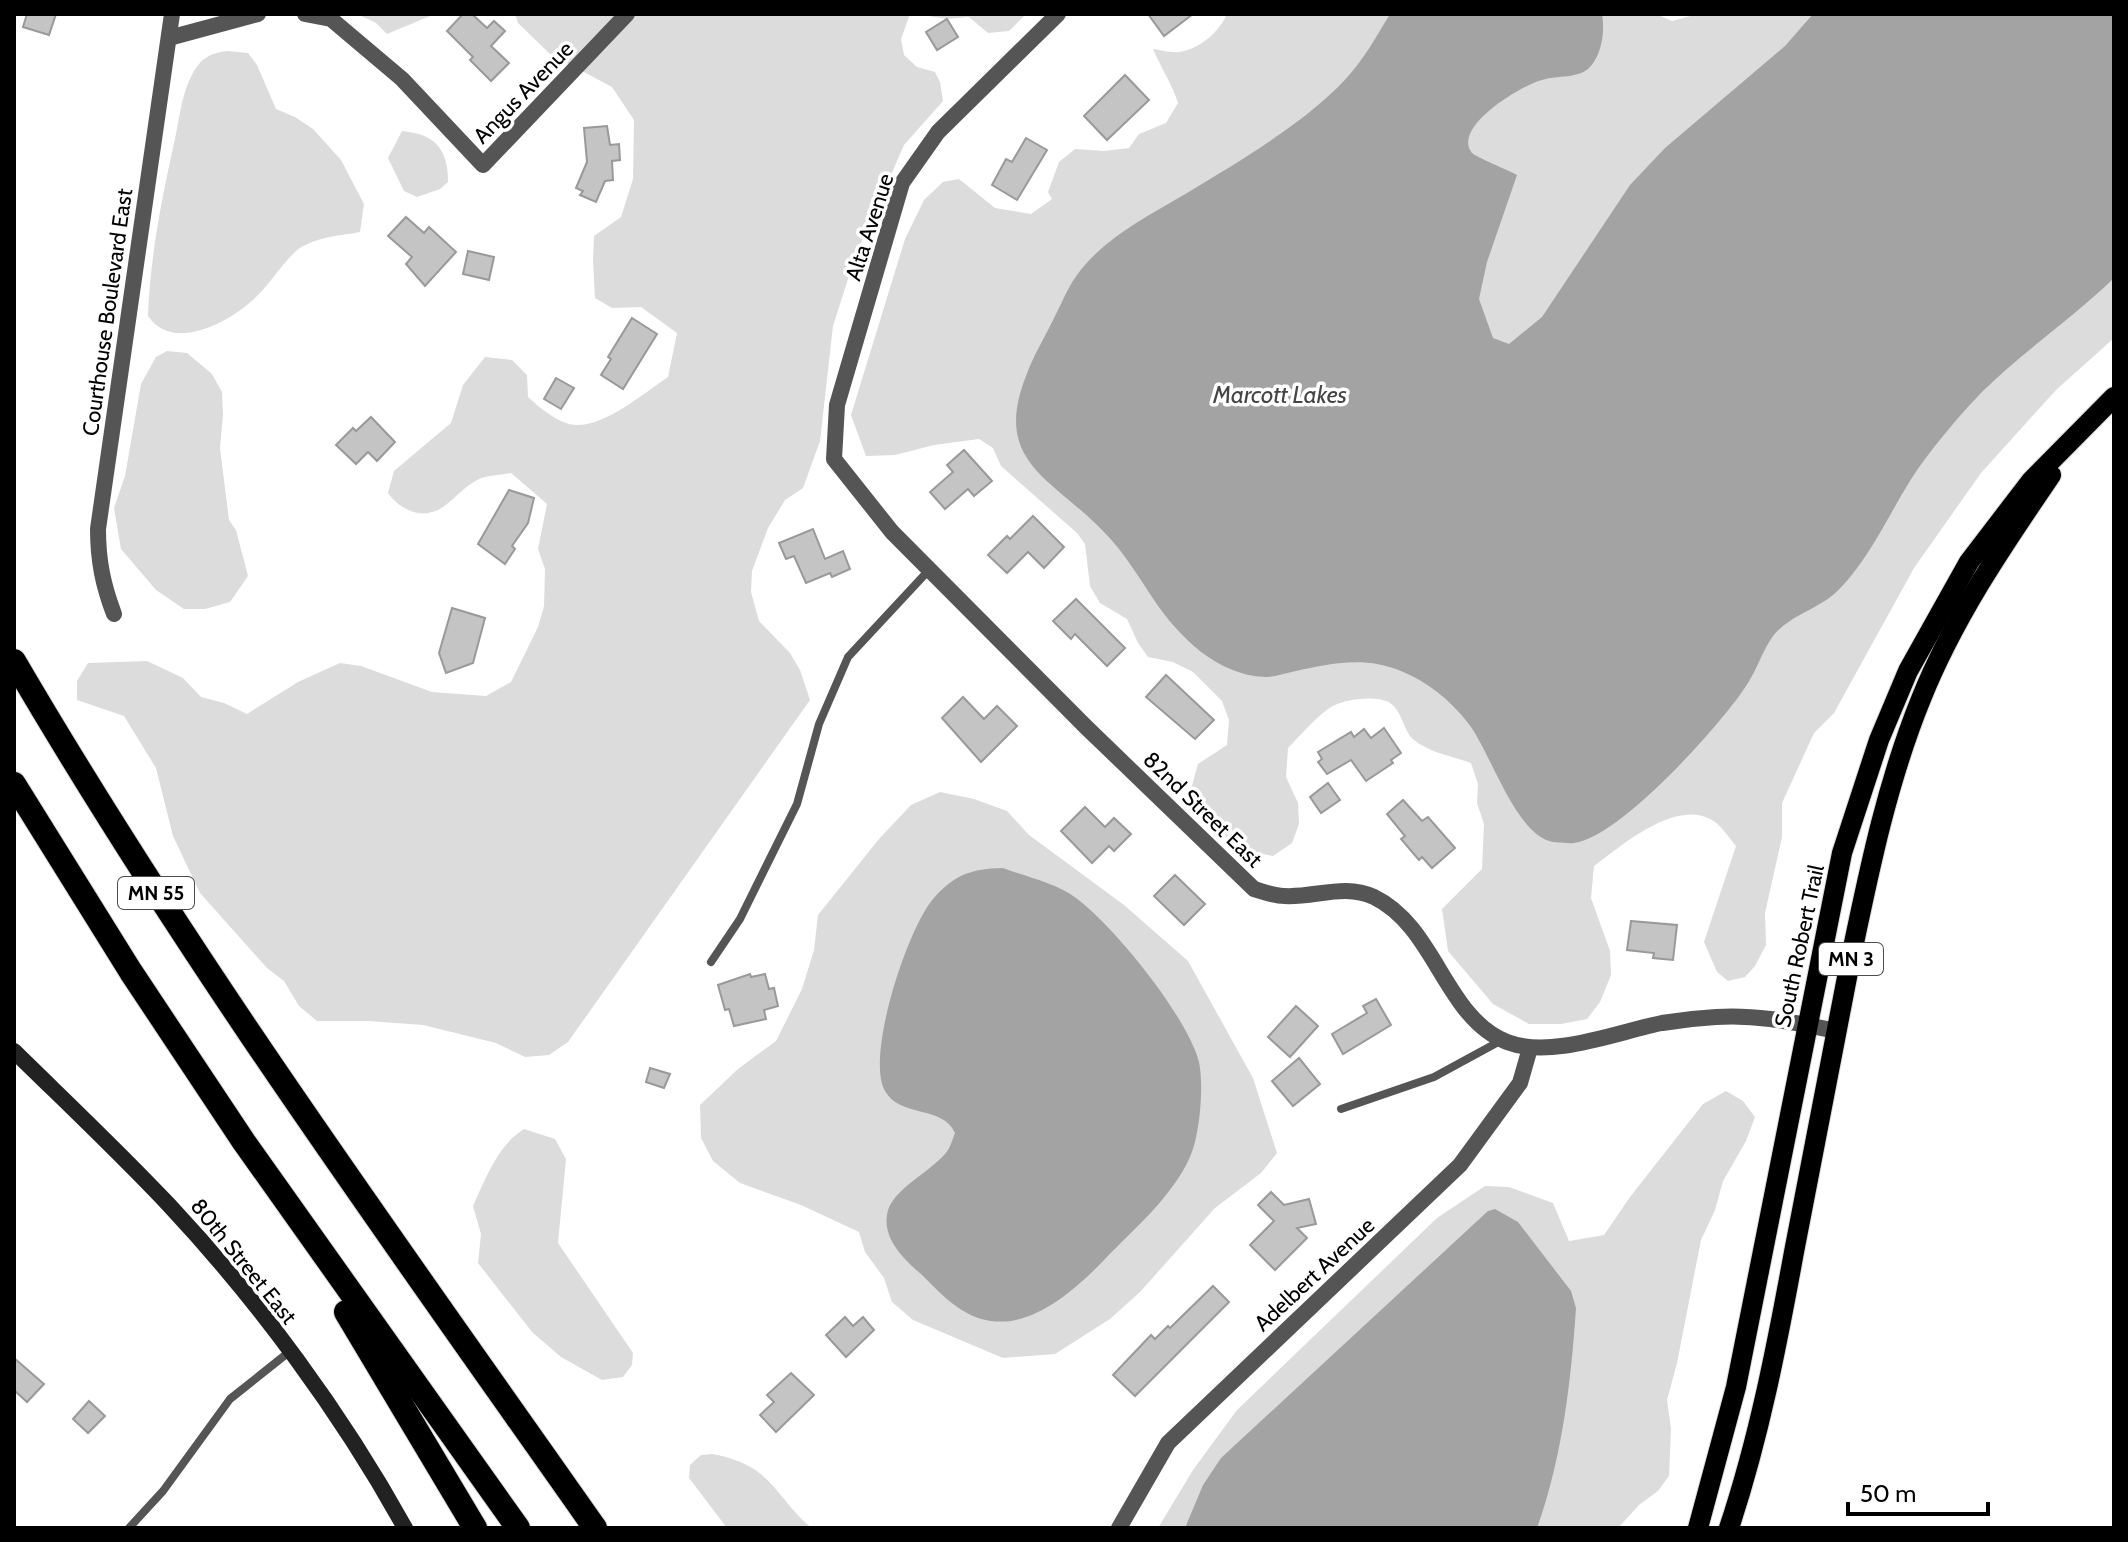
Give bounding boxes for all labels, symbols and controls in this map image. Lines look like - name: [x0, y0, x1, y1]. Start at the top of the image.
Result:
- street label: Angus Avenue: [468, 35, 579, 149]
- street label: Alta Avenue: [839, 170, 899, 284]
- street label: Courthouse Boulevard East: [77, 186, 138, 437]
- water label: Marcott Lakes: [1212, 380, 1347, 409]
- street label: 82nd Street East: [1137, 746, 1268, 873]
- street label: South Robert Trail: [1769, 862, 1830, 1030]
- road number: MN 55: [118, 877, 194, 909]
- road number: MN 3: [1819, 943, 1883, 975]
- street label: 80th Street East: [185, 1193, 303, 1330]
- street label: Adelbert Avenue: [1249, 1212, 1380, 1337]
- scale bar: [1848, 1466, 1988, 1516]
- text: 50 m: [1860, 1479, 1916, 1508]

